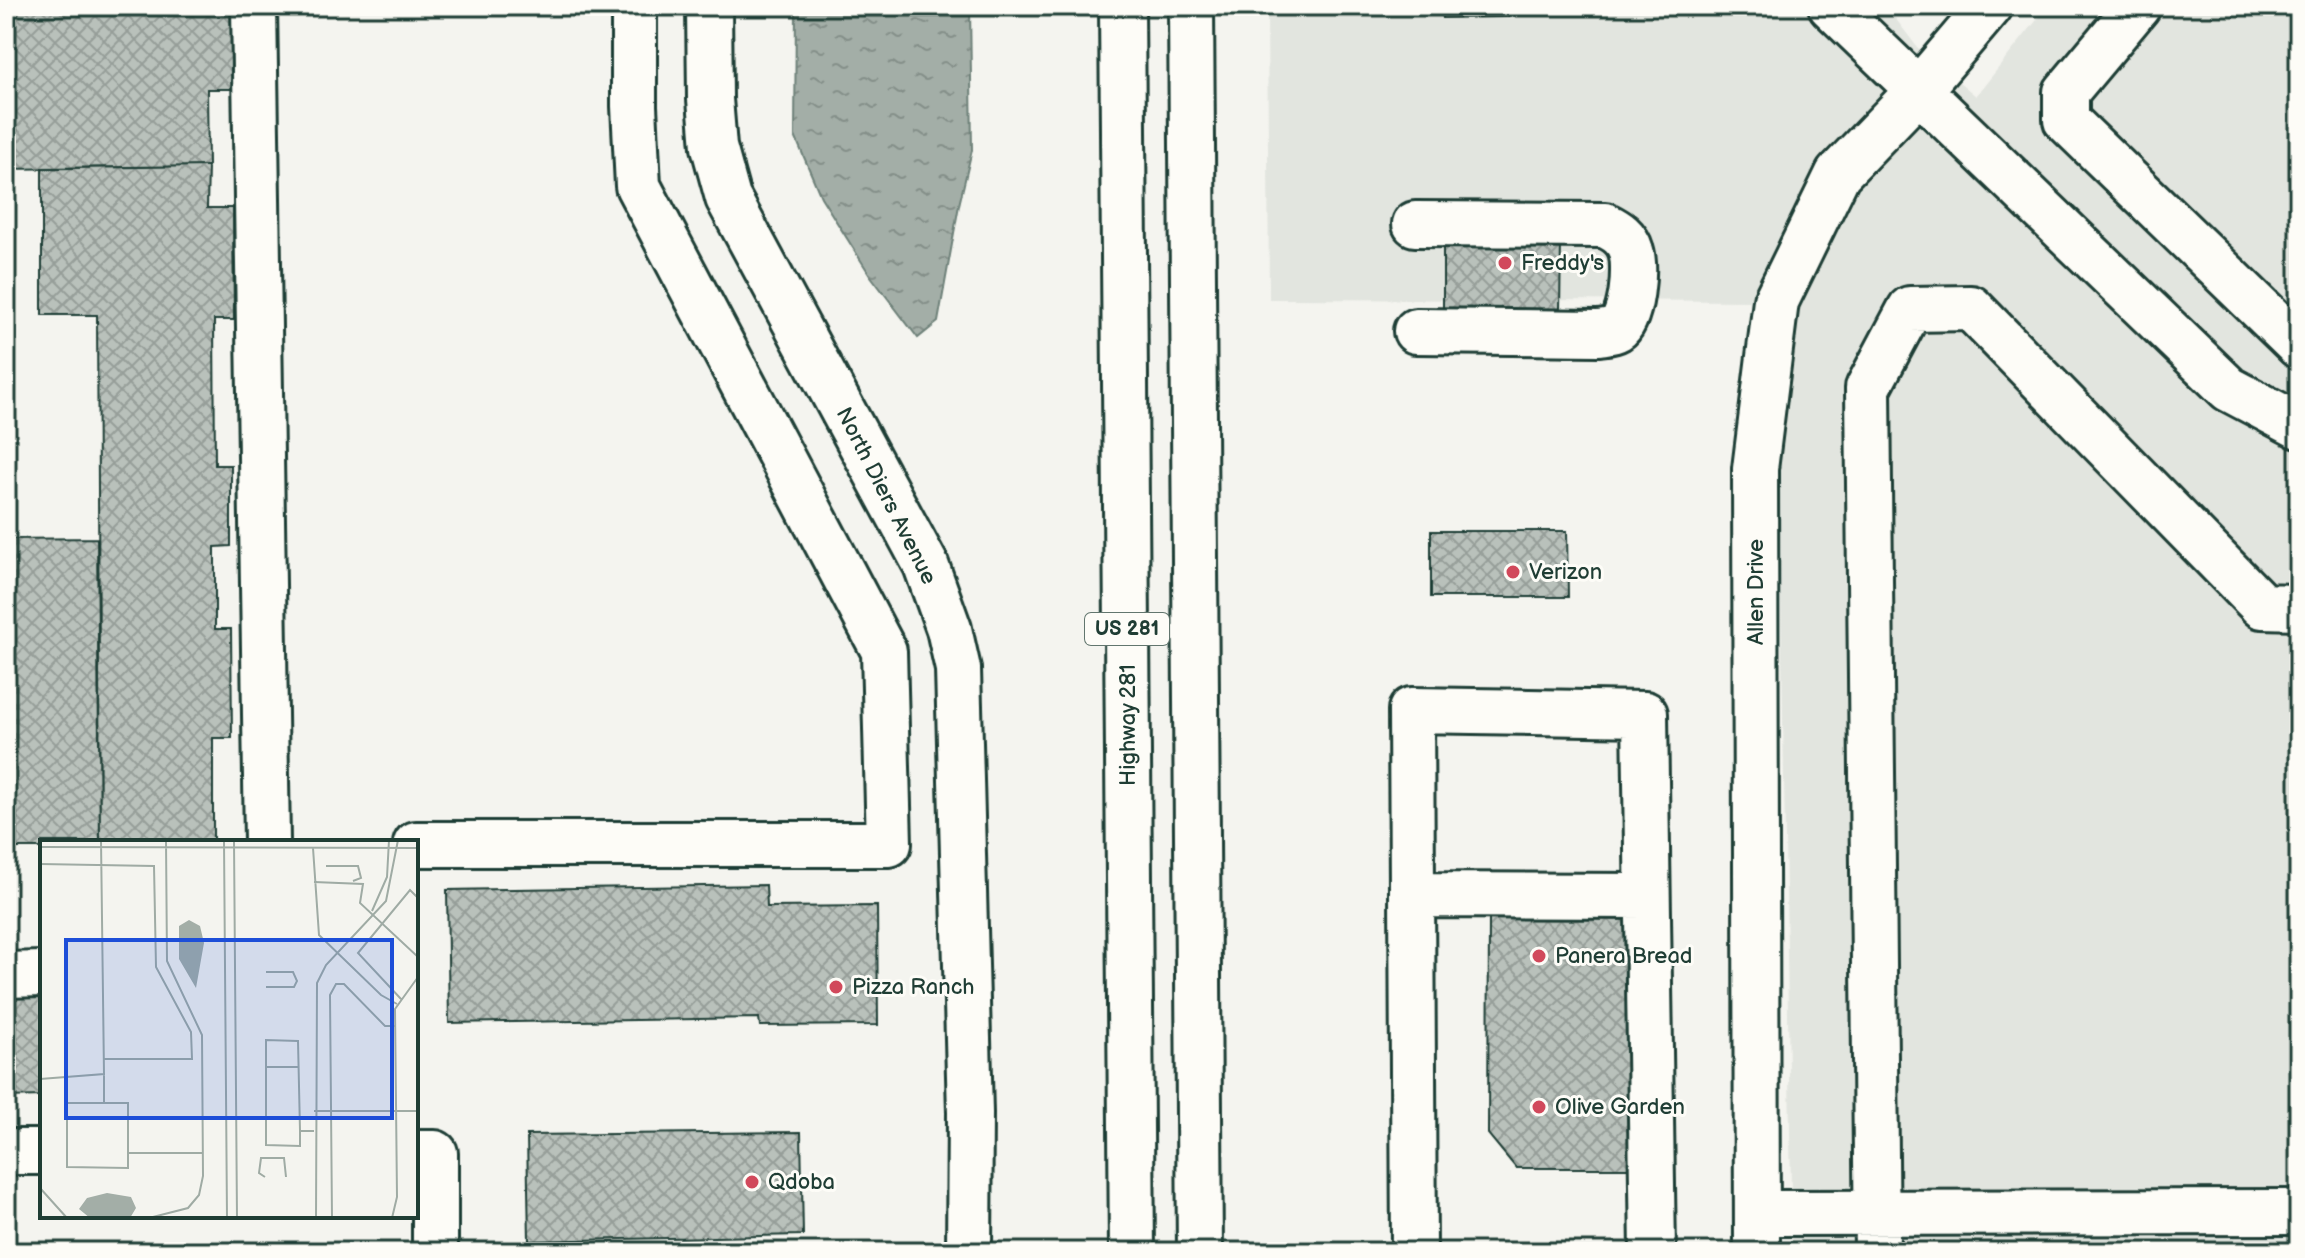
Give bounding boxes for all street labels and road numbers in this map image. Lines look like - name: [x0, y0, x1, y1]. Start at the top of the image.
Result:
- street label: North Diers Avenue: [830, 403, 942, 589]
- street label: Allen Drive: [1743, 539, 1770, 645]
- road number: US 281: [1085, 613, 1169, 645]
- street label: Highway 281: [1115, 664, 1142, 786]

